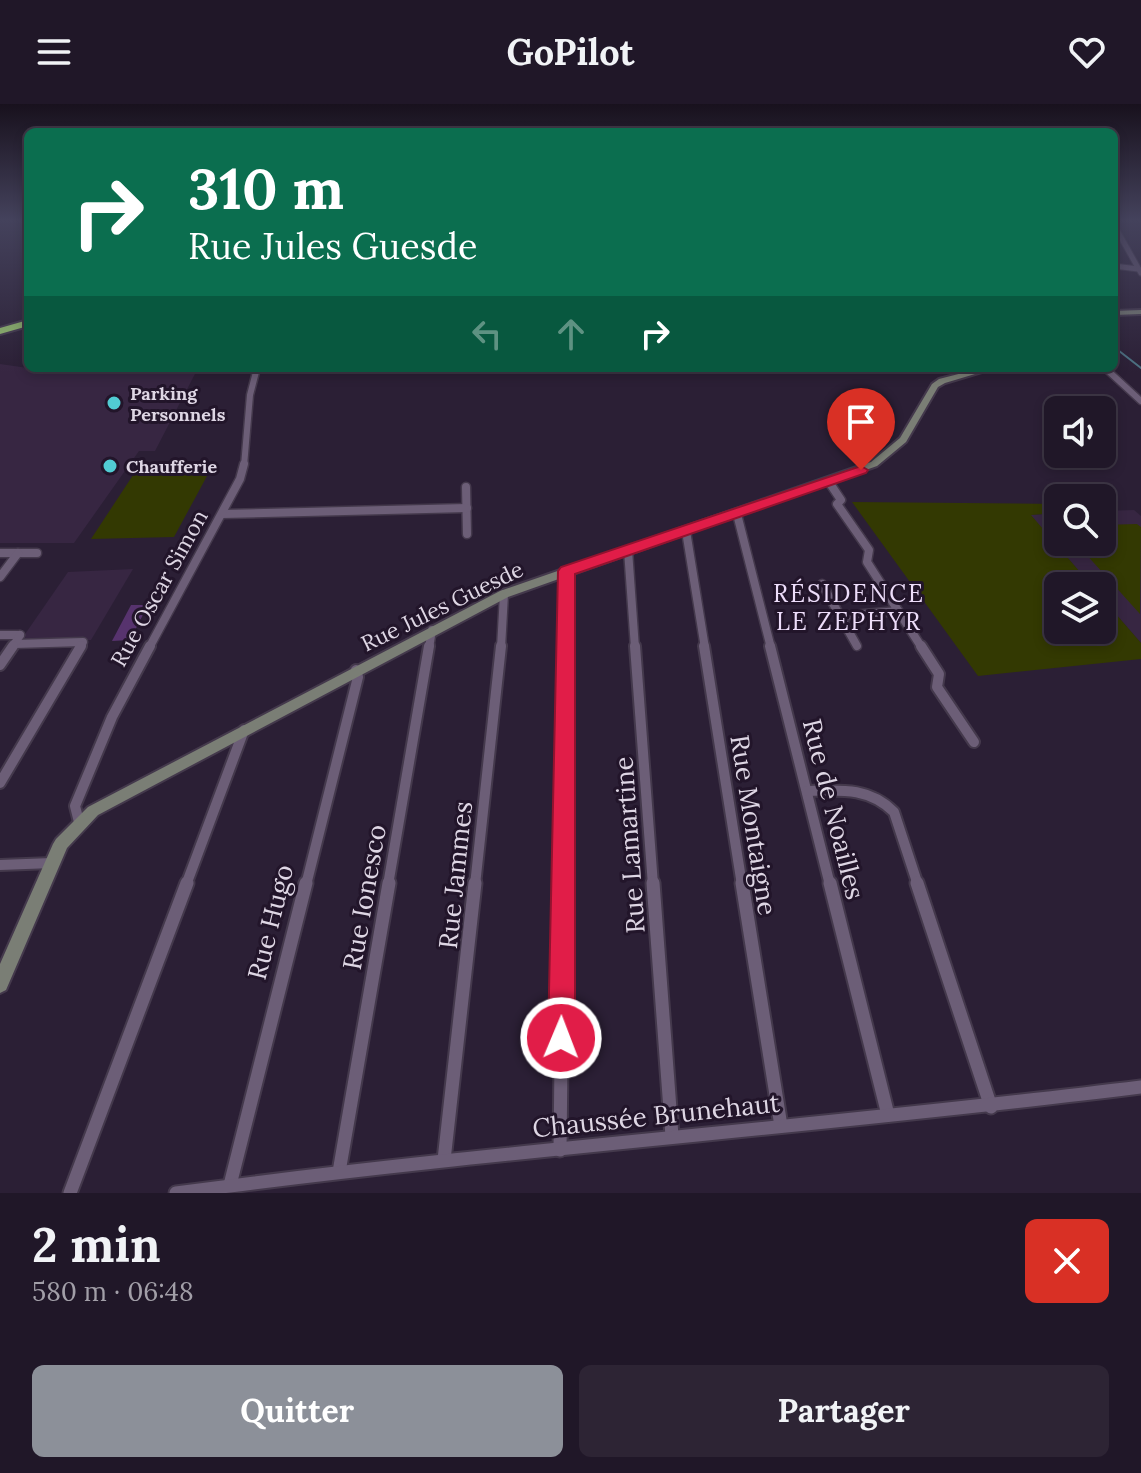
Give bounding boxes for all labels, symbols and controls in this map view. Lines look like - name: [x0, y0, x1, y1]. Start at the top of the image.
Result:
- text: GoPilot: [507, 29, 634, 75]
- icon: menu: [32, 30, 76, 74]
- icon: heart: [1065, 30, 1109, 74]
- text: 310 m: [188, 153, 344, 224]
- icon: right: [56, 160, 160, 264]
- text: Rue Jules Guesde: [188, 223, 478, 269]
- icon: left: [465, 312, 509, 356]
- icon: ahead: [549, 312, 593, 356]
- icon: right: [633, 312, 677, 356]
- place label: Parking Personnels: [130, 382, 226, 426]
- pin: [827, 388, 895, 470]
- marker: Parking Personnels: [105, 394, 123, 412]
- map controls: [1044, 396, 1116, 644]
- button: sound: [1044, 396, 1116, 468]
- icon: arrive: [839, 400, 883, 444]
- place label: Chaufferie: [126, 455, 218, 478]
- marker: Chaufferie: [101, 457, 119, 475]
- button: search: [1044, 484, 1116, 556]
- street label: Rue Oscar Simon: [104, 505, 214, 671]
- street label: Rue Jules Guesde: [356, 555, 528, 657]
- button: layers: [1044, 572, 1116, 644]
- district label: RÉSIDENCE LE ZEPHYR: [773, 578, 925, 637]
- street label: Rue de Noailles: [796, 715, 872, 903]
- street label: Rue Montaigne: [723, 732, 785, 918]
- street label: Rue Lamartine: [606, 755, 652, 935]
- street label: Rue Jammes: [431, 800, 479, 950]
- street label: Rue Ionesco: [335, 822, 393, 972]
- street label: Rue Hugo: [240, 861, 300, 983]
- position arrow: [519, 996, 603, 1080]
- street label: Chaussée Brunehaut: [531, 1086, 781, 1144]
- text: 2 min: [32, 1214, 161, 1275]
- button: close: [1025, 1219, 1109, 1303]
- text: 580 m · 06:48: [32, 1275, 194, 1308]
- button: Quitter: [32, 1365, 563, 1457]
- button: Partager: [579, 1365, 1109, 1457]

